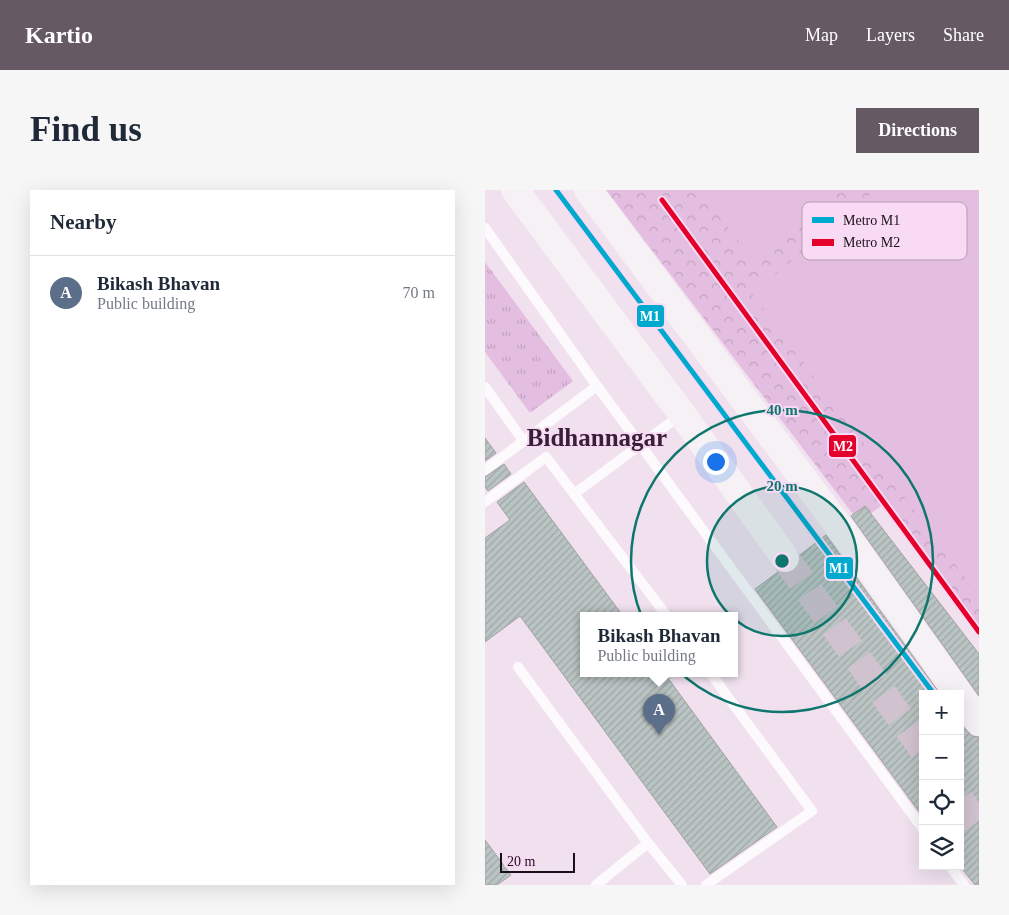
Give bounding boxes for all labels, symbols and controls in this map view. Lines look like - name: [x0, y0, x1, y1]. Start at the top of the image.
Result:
- text: Kartio: [25, 22, 93, 48]
- text: Map: [805, 25, 838, 45]
- text: Layers: [866, 25, 915, 45]
- text: Share: [943, 25, 984, 45]
- button: Directions: [856, 108, 979, 153]
- text: Find us: [30, 110, 142, 149]
- legend: [802, 202, 967, 260]
- text: Nearby: [50, 210, 117, 234]
- text: Metro M1: [843, 213, 900, 228]
- text: Metro M2: [843, 235, 900, 250]
- text: Bikash Bhavan: [97, 273, 220, 294]
- text: A: [60, 284, 72, 301]
- text: 70 m: [403, 284, 435, 301]
- text: Public building: [97, 295, 195, 312]
- line badge: M1: [636, 304, 665, 328]
- text: M1: [640, 309, 660, 324]
- text: 40 m: [766, 402, 798, 418]
- district label: Bidhannagar: [527, 424, 667, 451]
- line badge: M2: [828, 434, 857, 458]
- text: M2: [833, 439, 853, 454]
- your location: [703, 449, 729, 475]
- text: 20 m: [766, 478, 798, 494]
- centre of rings: [773, 552, 791, 570]
- line badge: M1: [825, 556, 854, 580]
- text: M1: [829, 561, 849, 576]
- popup: [580, 612, 738, 677]
- text: Bikash Bhavan: [597, 625, 721, 646]
- text: Public building: [597, 647, 696, 664]
- map controls: [919, 690, 964, 870]
- button: +: [919, 690, 964, 735]
- pin: A: [643, 694, 675, 735]
- button: −: [919, 735, 964, 780]
- button: locate: [919, 780, 964, 825]
- button: layers: [919, 825, 964, 870]
- scale bar: [500, 850, 575, 873]
- text: 20 m: [507, 854, 535, 869]

